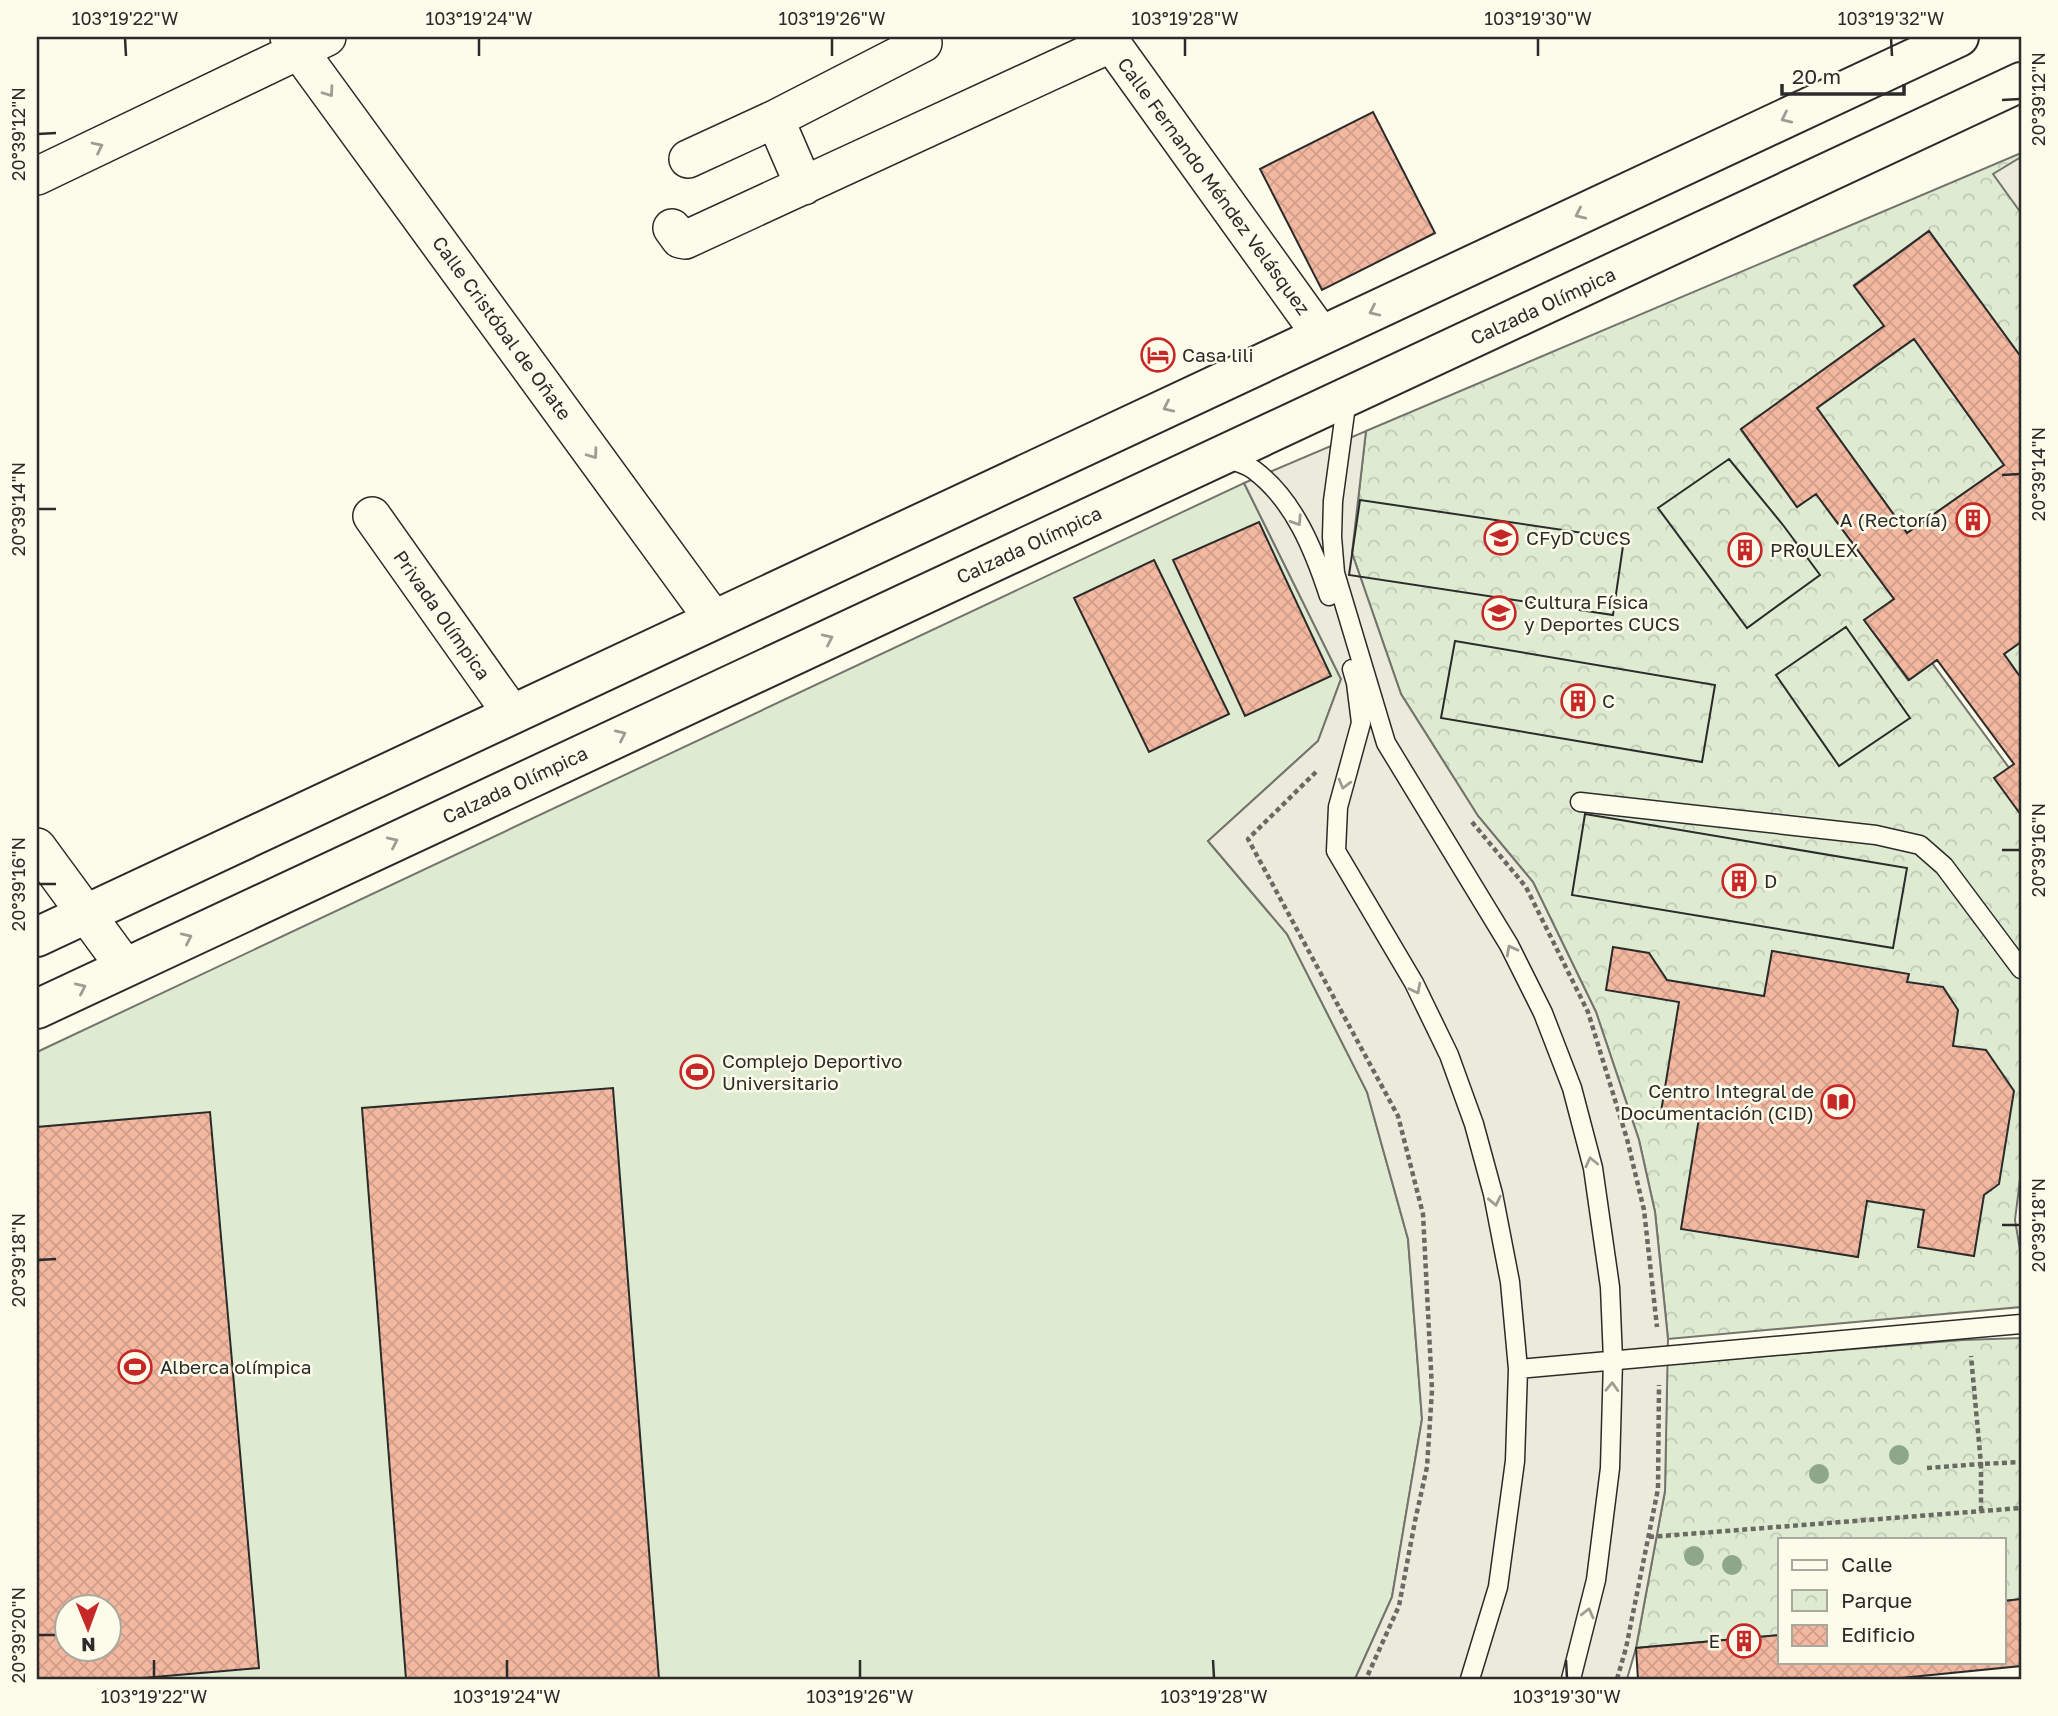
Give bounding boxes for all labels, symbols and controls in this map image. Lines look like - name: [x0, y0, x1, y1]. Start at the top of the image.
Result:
- text: 103°19'22"W: [72, 7, 178, 29]
- text: 103°19'24"W: [425, 7, 533, 29]
- text: 103°19'26"W: [778, 7, 886, 29]
- text: 103°19'28"W: [1131, 7, 1239, 29]
- text: 103°19'30"W: [1484, 7, 1592, 29]
- text: 103°19'32"W: [1838, 7, 1944, 29]
- scale bar: [1782, 52, 1904, 96]
- text: 20°39'12"N: [2027, 52, 2049, 146]
- street label: Calle Fernando Méndez Velásquez: [1113, 53, 1316, 319]
- text: 20 m: [1792, 63, 1841, 89]
- one-way arrow: [321, 84, 333, 97]
- text: 20°39'12"N: [7, 87, 29, 181]
- one-way arrow: [1781, 109, 1793, 123]
- one-way arrow: [91, 141, 103, 155]
- one-way arrow: [1575, 206, 1587, 220]
- street label: Calle Cristóbal de Oñate: [428, 231, 577, 424]
- street label: Calzada Olímpica: [1467, 262, 1619, 349]
- one-way arrow: [1369, 302, 1381, 316]
- hotel icon: Casa lili: [1139, 336, 1177, 374]
- place label: Casa lili: [1182, 343, 1254, 366]
- one-way arrow: [1163, 399, 1175, 413]
- text: 20°39'14"N: [2027, 427, 2049, 521]
- one-way arrow: [585, 446, 597, 459]
- text: 20°39'14"N: [7, 462, 29, 556]
- street label: Calzada Olímpica: [953, 501, 1105, 588]
- building icon: A (Rectoría): [1954, 501, 1992, 539]
- place label: A (Rectoría): [1840, 508, 1948, 531]
- one-way arrow: [1288, 513, 1301, 526]
- school or university icon: CFyD CUCS: [1482, 519, 1520, 557]
- place label: CFyD CUCS: [1526, 526, 1631, 549]
- building icon: PROULEX: [1726, 531, 1764, 569]
- place label: PROULEX: [1770, 538, 1858, 561]
- street label: Privada Olímpica: [389, 546, 496, 684]
- place label: Cultura Física y Deportes CUCS: [1524, 590, 1680, 635]
- school or university icon: Cultura Física y Deportes CUCS: [1480, 594, 1518, 632]
- one-way arrow: [820, 633, 833, 647]
- building icon: C: [1559, 682, 1597, 720]
- place label: C: [1602, 689, 1615, 712]
- one-way arrow: [614, 729, 627, 743]
- street label: Calzada Olímpica: [439, 741, 591, 828]
- one-way arrow: [1338, 777, 1353, 789]
- text: 20°39'16"N: [2027, 803, 2049, 897]
- one-way arrow: [386, 836, 398, 850]
- text: 20°39'16"N: [7, 837, 29, 931]
- building icon: D: [1720, 862, 1758, 900]
- place label: D: [1764, 869, 1777, 892]
- one-way arrow: [180, 932, 192, 946]
- one-way arrow: [1506, 944, 1519, 957]
- one-way arrow: [1408, 981, 1421, 994]
- one-way arrow: [74, 982, 86, 996]
- place label: Complejo Deportivo Universitario: [722, 1049, 903, 1094]
- sports icon: Complejo Deportivo Universitario: [678, 1053, 716, 1091]
- place label: Centro Integral de Documentación (CID): [1620, 1079, 1814, 1124]
- library icon: Centro Integral de Documentación (CID): [1819, 1083, 1857, 1121]
- one-way arrow: [1585, 1156, 1600, 1168]
- text: 20°39'18"N: [2027, 1178, 2049, 1272]
- one-way arrow: [1486, 1195, 1501, 1207]
- text: 20°39'18"N: [7, 1213, 29, 1307]
- sports icon: Alberca olímpica: [116, 1348, 154, 1386]
- place label: Alberca olímpica: [160, 1355, 311, 1378]
- one-way arrow: [1605, 1382, 1620, 1393]
- legend: [1778, 1538, 2006, 1664]
- text: Calle: [1841, 1551, 1893, 1577]
- text: 20°39'20"N: [7, 1587, 29, 1683]
- text: Parque: [1841, 1587, 1912, 1613]
- north arrow: [52, 1594, 122, 1664]
- one-way arrow: [1580, 1607, 1594, 1619]
- text: Edificio: [1841, 1621, 1915, 1647]
- building icon: E: [1725, 1622, 1763, 1660]
- place label: E: [1708, 1629, 1720, 1652]
- text: N: [81, 1634, 96, 1657]
- text: 103°19'22"W: [101, 1685, 207, 1707]
- text: 103°19'24"W: [453, 1685, 561, 1707]
- text: 103°19'26"W: [806, 1685, 914, 1707]
- text: 103°19'28"W: [1160, 1685, 1268, 1707]
- text: 103°19'30"W: [1513, 1685, 1621, 1707]

